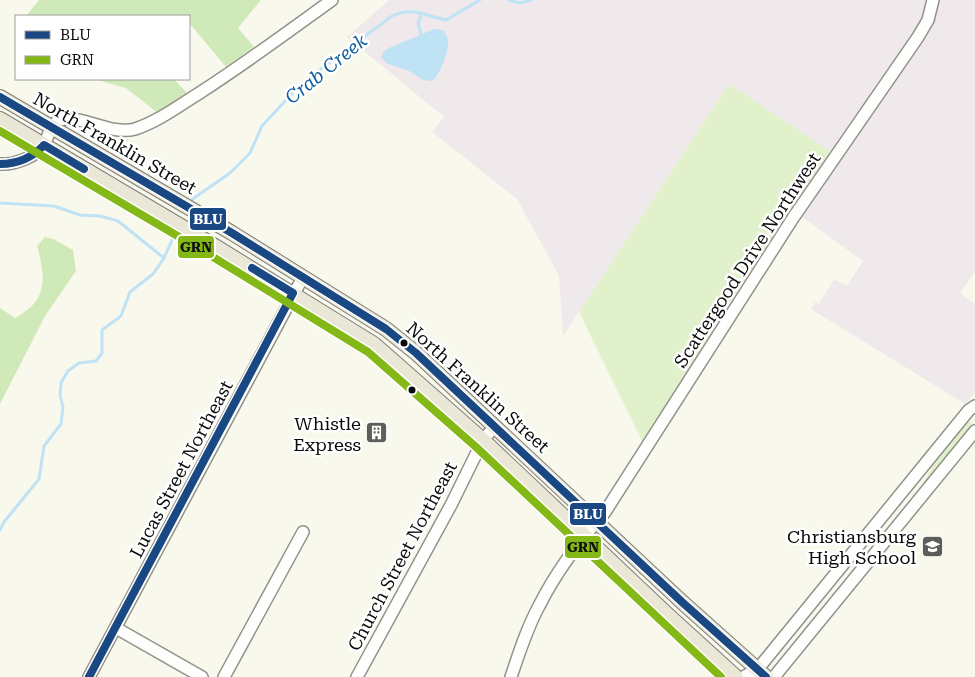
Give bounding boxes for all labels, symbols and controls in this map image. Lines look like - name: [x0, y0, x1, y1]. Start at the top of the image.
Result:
- legend: [15, 15, 190, 80]
- text: BLU: [60, 26, 91, 44]
- water label: Crab Creek: [280, 29, 372, 109]
- text: GRN: [60, 51, 94, 69]
- street label: North Franklin Street: [30, 88, 201, 198]
- street label: Scattergood Drive Northwest: [670, 148, 825, 371]
- line badge: BLU: [189, 207, 227, 231]
- text: BLU: [193, 211, 223, 227]
- line badge: GRN: [177, 235, 215, 259]
- text: GRN: [180, 239, 212, 255]
- street label: North Franklin Street: [402, 317, 554, 457]
- unlabelled marker: [399, 338, 409, 348]
- street label: Lucas Street Northeast: [125, 377, 237, 561]
- unlabelled marker: [407, 385, 417, 395]
- place label: Whistle Express: [293, 413, 361, 455]
- building icon: Whistle Express: [365, 421, 389, 445]
- street label: Church Street Northeast: [343, 458, 461, 654]
- line badge: BLU: [569, 502, 607, 526]
- text: BLU: [573, 506, 603, 522]
- place label: Christiansburg High School: [787, 526, 917, 568]
- school or university icon: Christiansburg High School: [920, 534, 944, 558]
- line badge: GRN: [564, 535, 602, 559]
- text: GRN: [567, 539, 599, 555]

